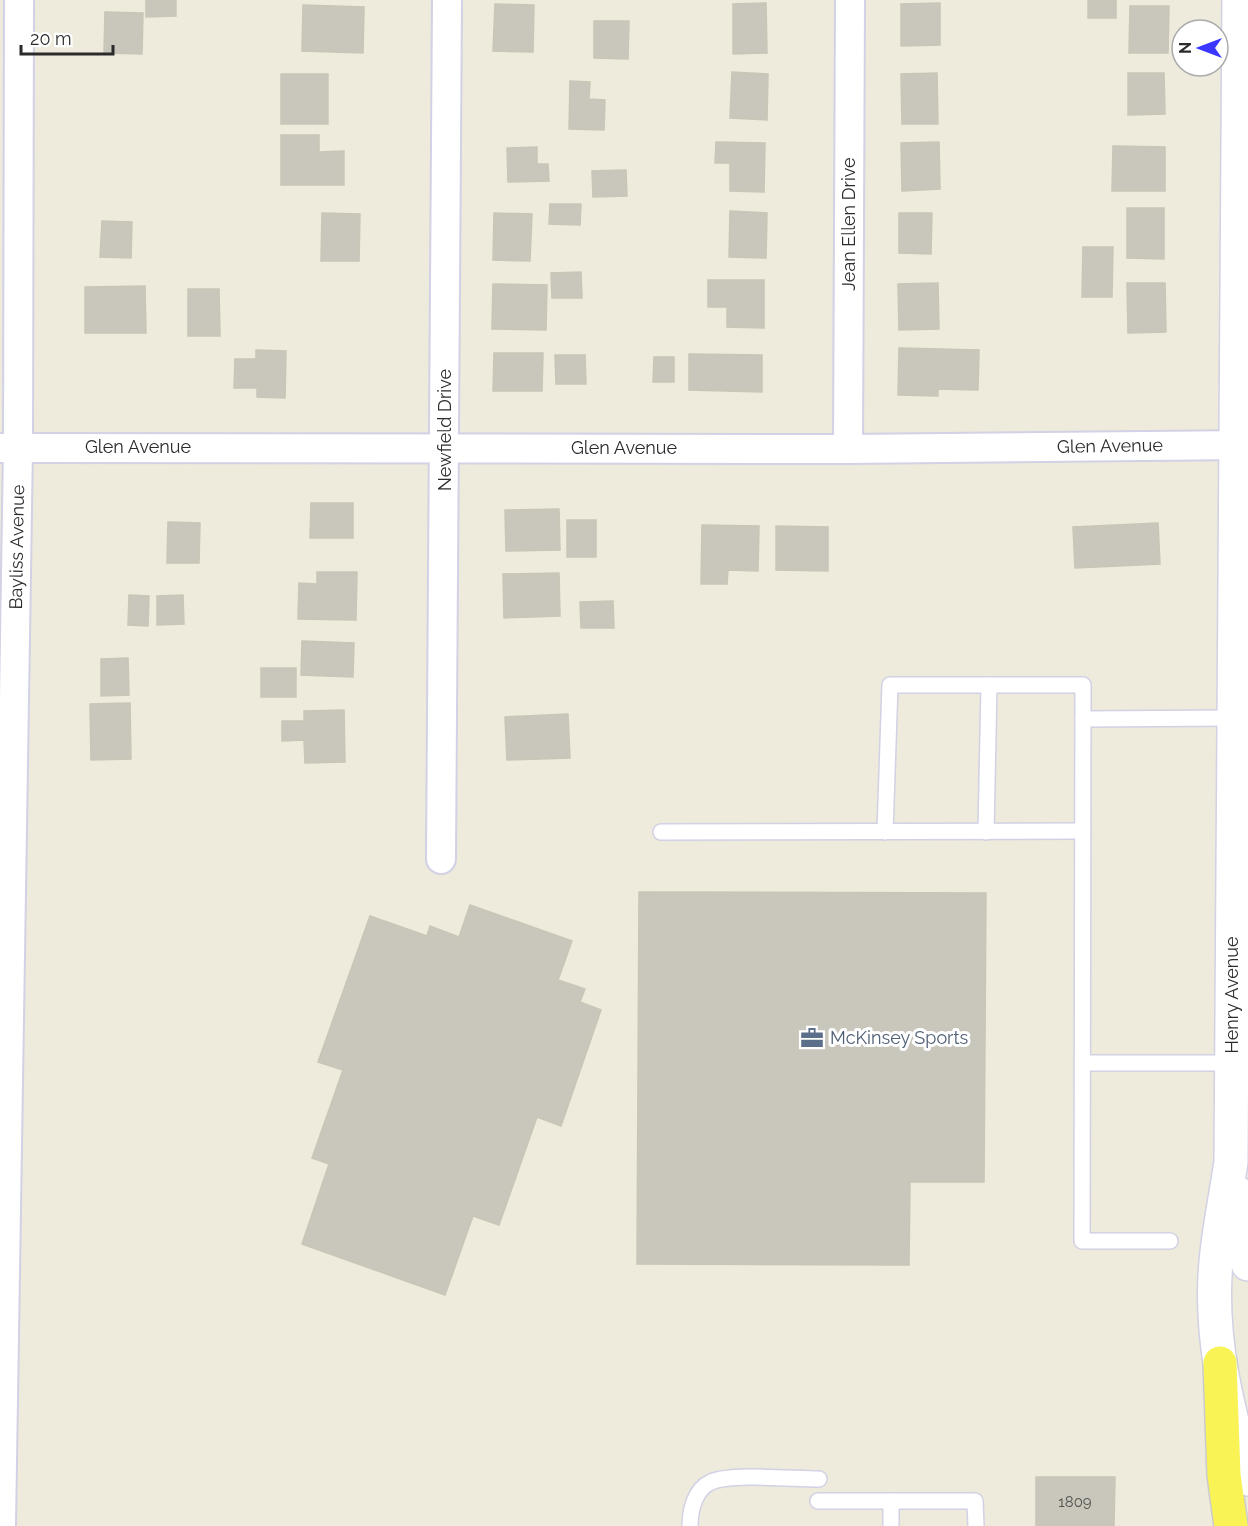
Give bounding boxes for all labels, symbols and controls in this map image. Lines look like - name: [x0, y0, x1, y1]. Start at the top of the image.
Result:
- scale bar: [21, 18, 112, 56]
- north arrow: [1170, 18, 1230, 78]
- text: 20 m: [30, 28, 72, 49]
- text: N: [1176, 42, 1195, 54]
- street label: Jean Ellen Drive: [838, 157, 859, 291]
- street label: Newfield Drive: [434, 369, 455, 491]
- street label: Glen Avenue: [1057, 434, 1164, 457]
- street label: Glen Avenue: [85, 436, 191, 457]
- street label: Glen Avenue: [571, 437, 677, 458]
- street label: Bayliss Avenue: [5, 484, 28, 610]
- street label: Henry Avenue: [1221, 936, 1242, 1053]
- office icon: McKinsey Sports: [799, 1025, 825, 1051]
- place label: McKinsey Sports: [830, 1027, 968, 1048]
- house number: 1809: [1058, 1493, 1092, 1511]

